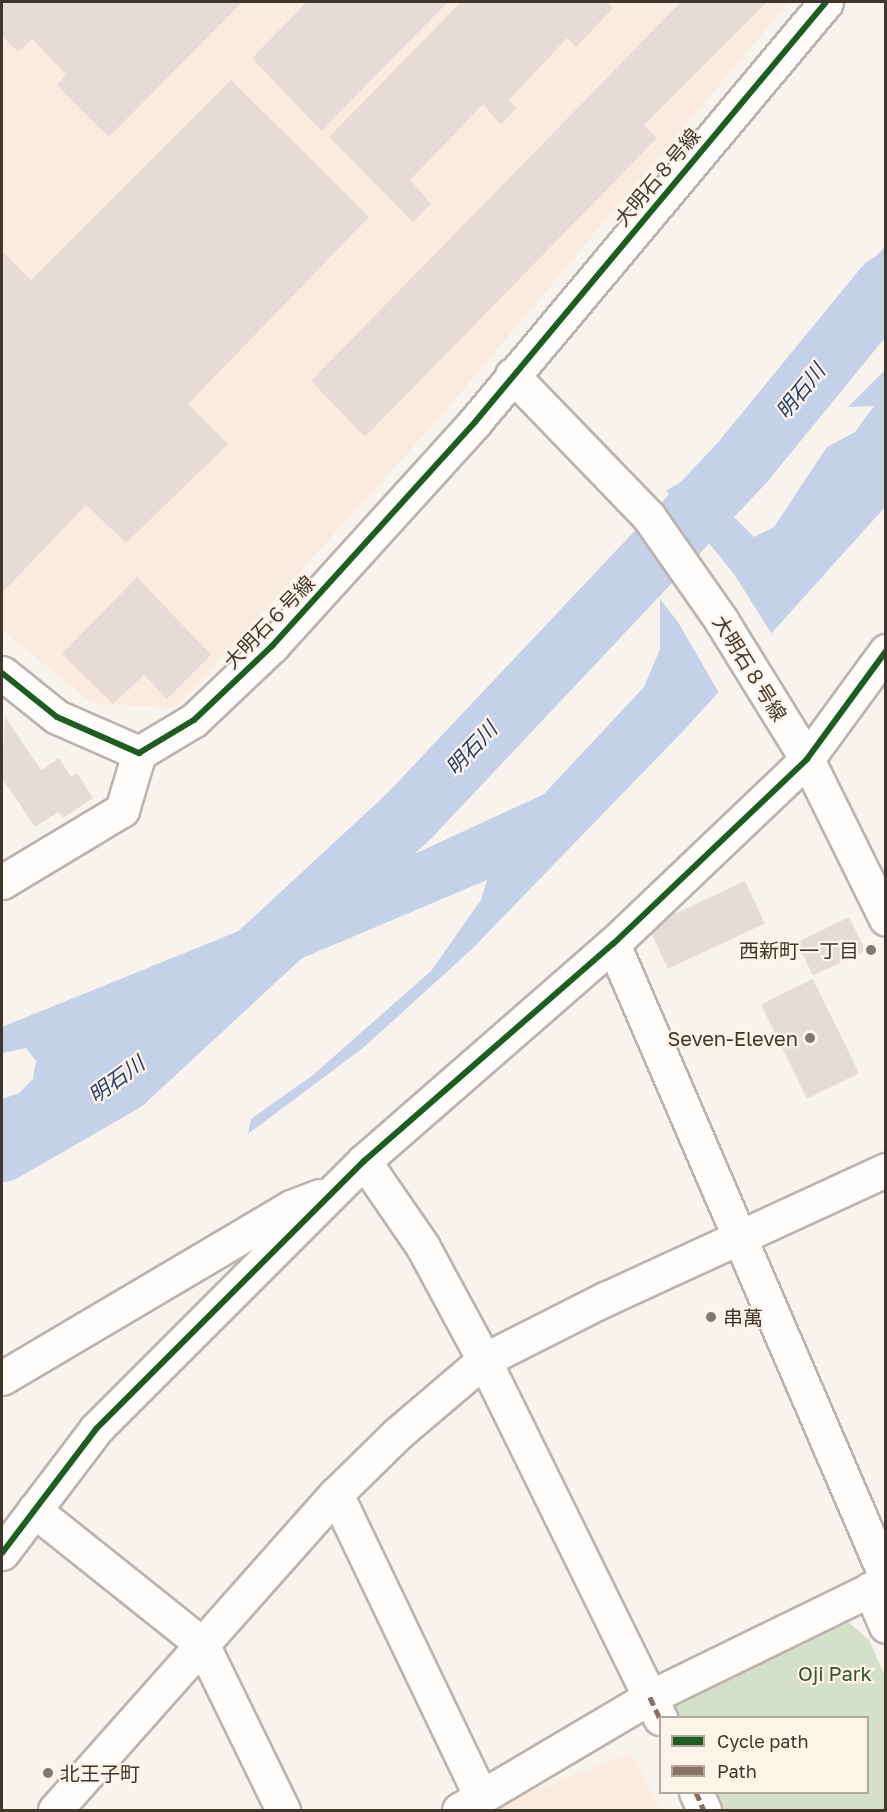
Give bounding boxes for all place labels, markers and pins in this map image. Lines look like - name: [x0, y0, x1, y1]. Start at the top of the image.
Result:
- place label: 西新町一丁目: [739, 938, 859, 962]
- marker: 西新町一丁目: [864, 943, 878, 957]
- place label: Seven-Eleven: [667, 1026, 798, 1050]
- marker: Seven-Eleven: [803, 1031, 817, 1045]
- place label: 串萬: [723, 1305, 763, 1329]
- marker: 串萬: [704, 1310, 718, 1324]
- place label: 北王子町: [60, 1761, 140, 1785]
- marker: 北王子町: [41, 1766, 55, 1780]

